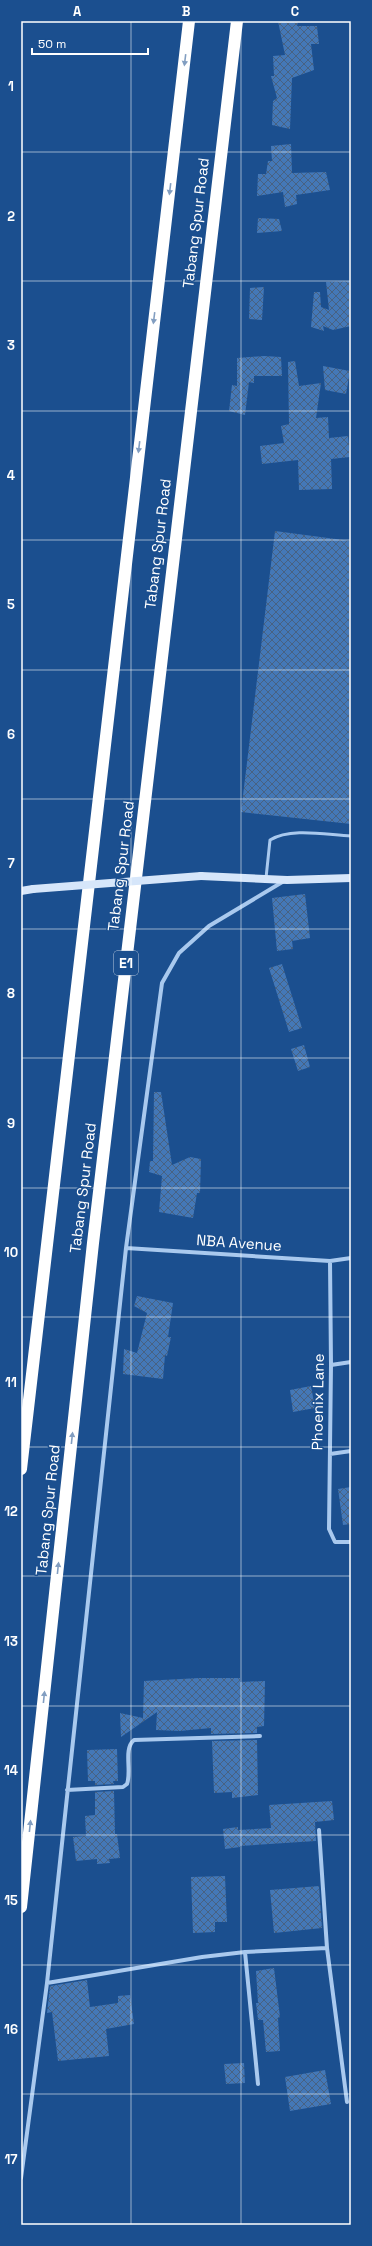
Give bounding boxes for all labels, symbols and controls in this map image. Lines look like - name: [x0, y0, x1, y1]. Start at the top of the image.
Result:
- text: A: [73, 3, 82, 20]
- text: B: [182, 3, 191, 20]
- text: C: [291, 3, 299, 20]
- scale bar: [32, 30, 148, 56]
- text: 50 m: [38, 36, 66, 52]
- one-way arrow: [181, 54, 188, 66]
- text: 1: [8, 78, 14, 95]
- street label: Tabang Spur Road: [178, 157, 213, 289]
- one-way arrow: [166, 183, 173, 195]
- text: 2: [7, 208, 15, 225]
- one-way arrow: [151, 312, 158, 324]
- text: 3: [7, 337, 15, 354]
- one-way arrow: [136, 441, 142, 453]
- text: 4: [7, 467, 15, 484]
- street label: Tabang Spur Road: [140, 478, 175, 610]
- text: 5: [7, 596, 15, 613]
- text: 6: [7, 726, 15, 743]
- street label: Tabang Spur Road: [103, 800, 138, 932]
- text: 7: [7, 855, 15, 872]
- road number: E1: [114, 951, 138, 975]
- text: 8: [7, 985, 15, 1002]
- text: 9: [7, 1115, 15, 1132]
- street label: Tabang Spur Road: [65, 1122, 100, 1254]
- street label: NBA Avenue: [196, 1230, 283, 1255]
- text: 10: [4, 1244, 18, 1261]
- street label: Phoenix Lane: [307, 1353, 328, 1451]
- text: 11: [5, 1374, 17, 1391]
- one-way arrow: [69, 1432, 75, 1444]
- street label: Tabang Spur Road: [31, 1444, 64, 1576]
- text: 12: [4, 1503, 18, 1520]
- one-way arrow: [55, 1562, 61, 1574]
- text: 13: [4, 1633, 18, 1650]
- one-way arrow: [40, 1691, 47, 1703]
- text: 14: [4, 1762, 18, 1779]
- one-way arrow: [26, 1820, 33, 1832]
- text: 15: [4, 1892, 18, 1909]
- text: 16: [4, 2021, 18, 2038]
- text: 17: [4, 2151, 18, 2168]

